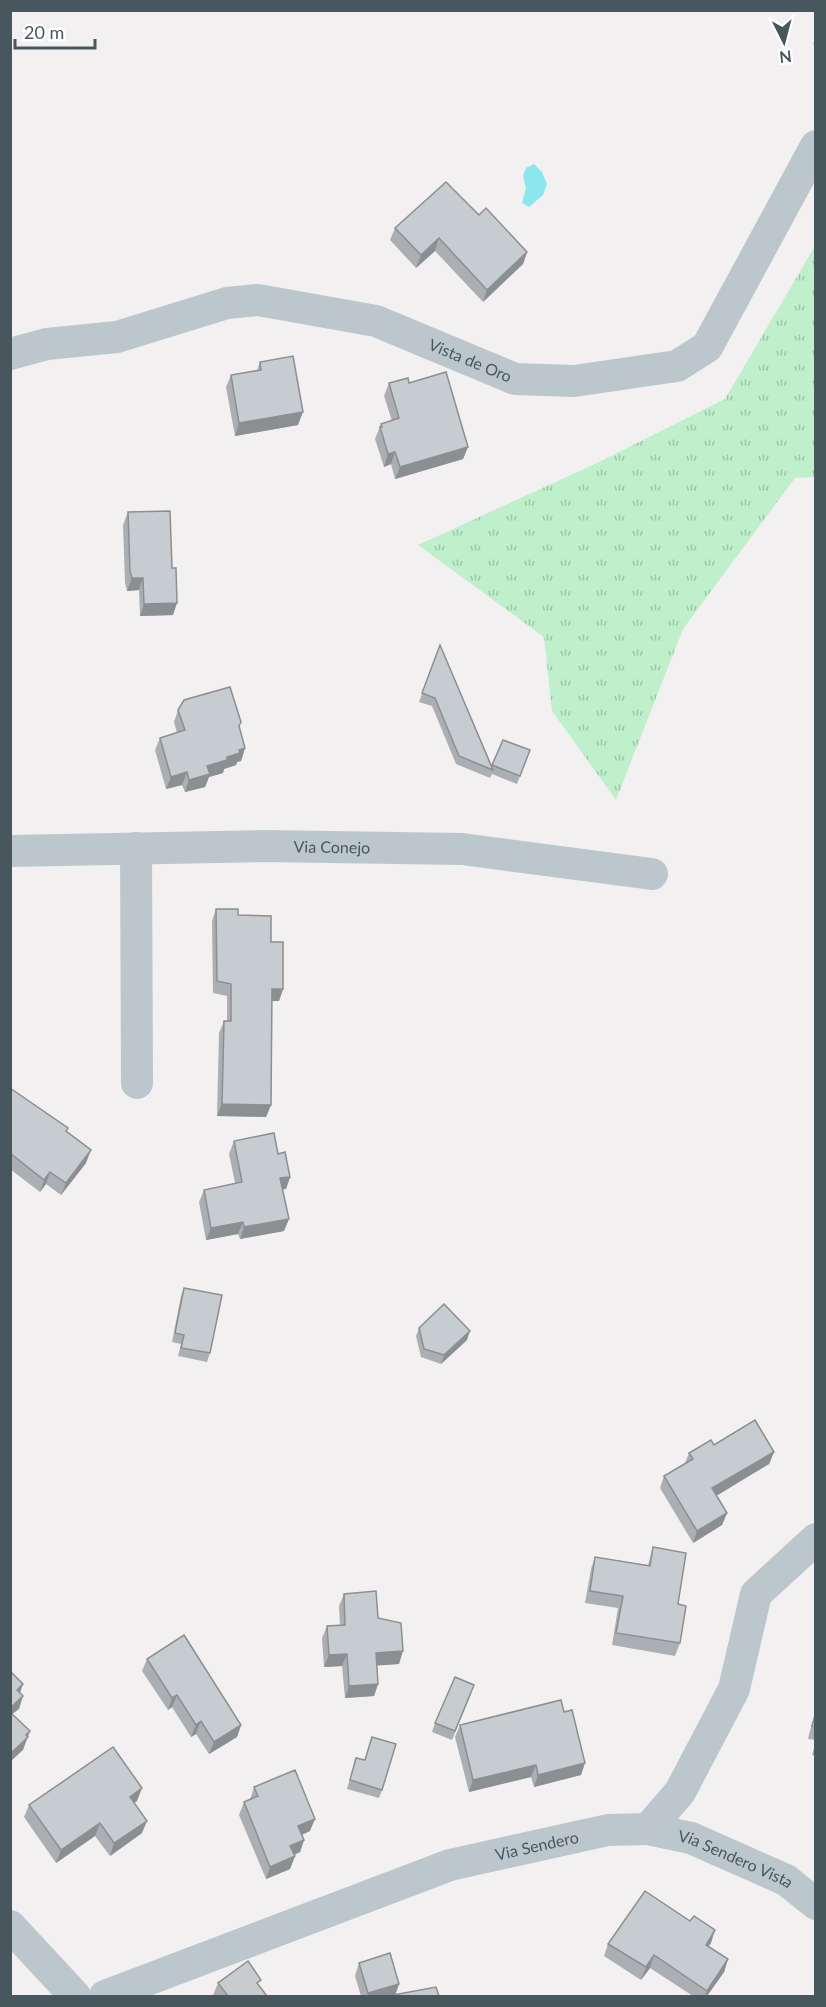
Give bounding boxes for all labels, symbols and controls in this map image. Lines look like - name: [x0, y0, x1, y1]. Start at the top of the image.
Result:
- scale bar: [15, 12, 94, 50]
- north arrow: [754, 12, 814, 72]
- text: 20 m: [24, 21, 64, 43]
- text: N: [778, 47, 793, 68]
- street label: Vista de Oro: [426, 334, 515, 386]
- street label: Via Conejo: [293, 836, 370, 857]
- street label: Via Sendero Vista: [677, 1826, 798, 1891]
- street label: Via Sendero: [493, 1827, 580, 1864]

